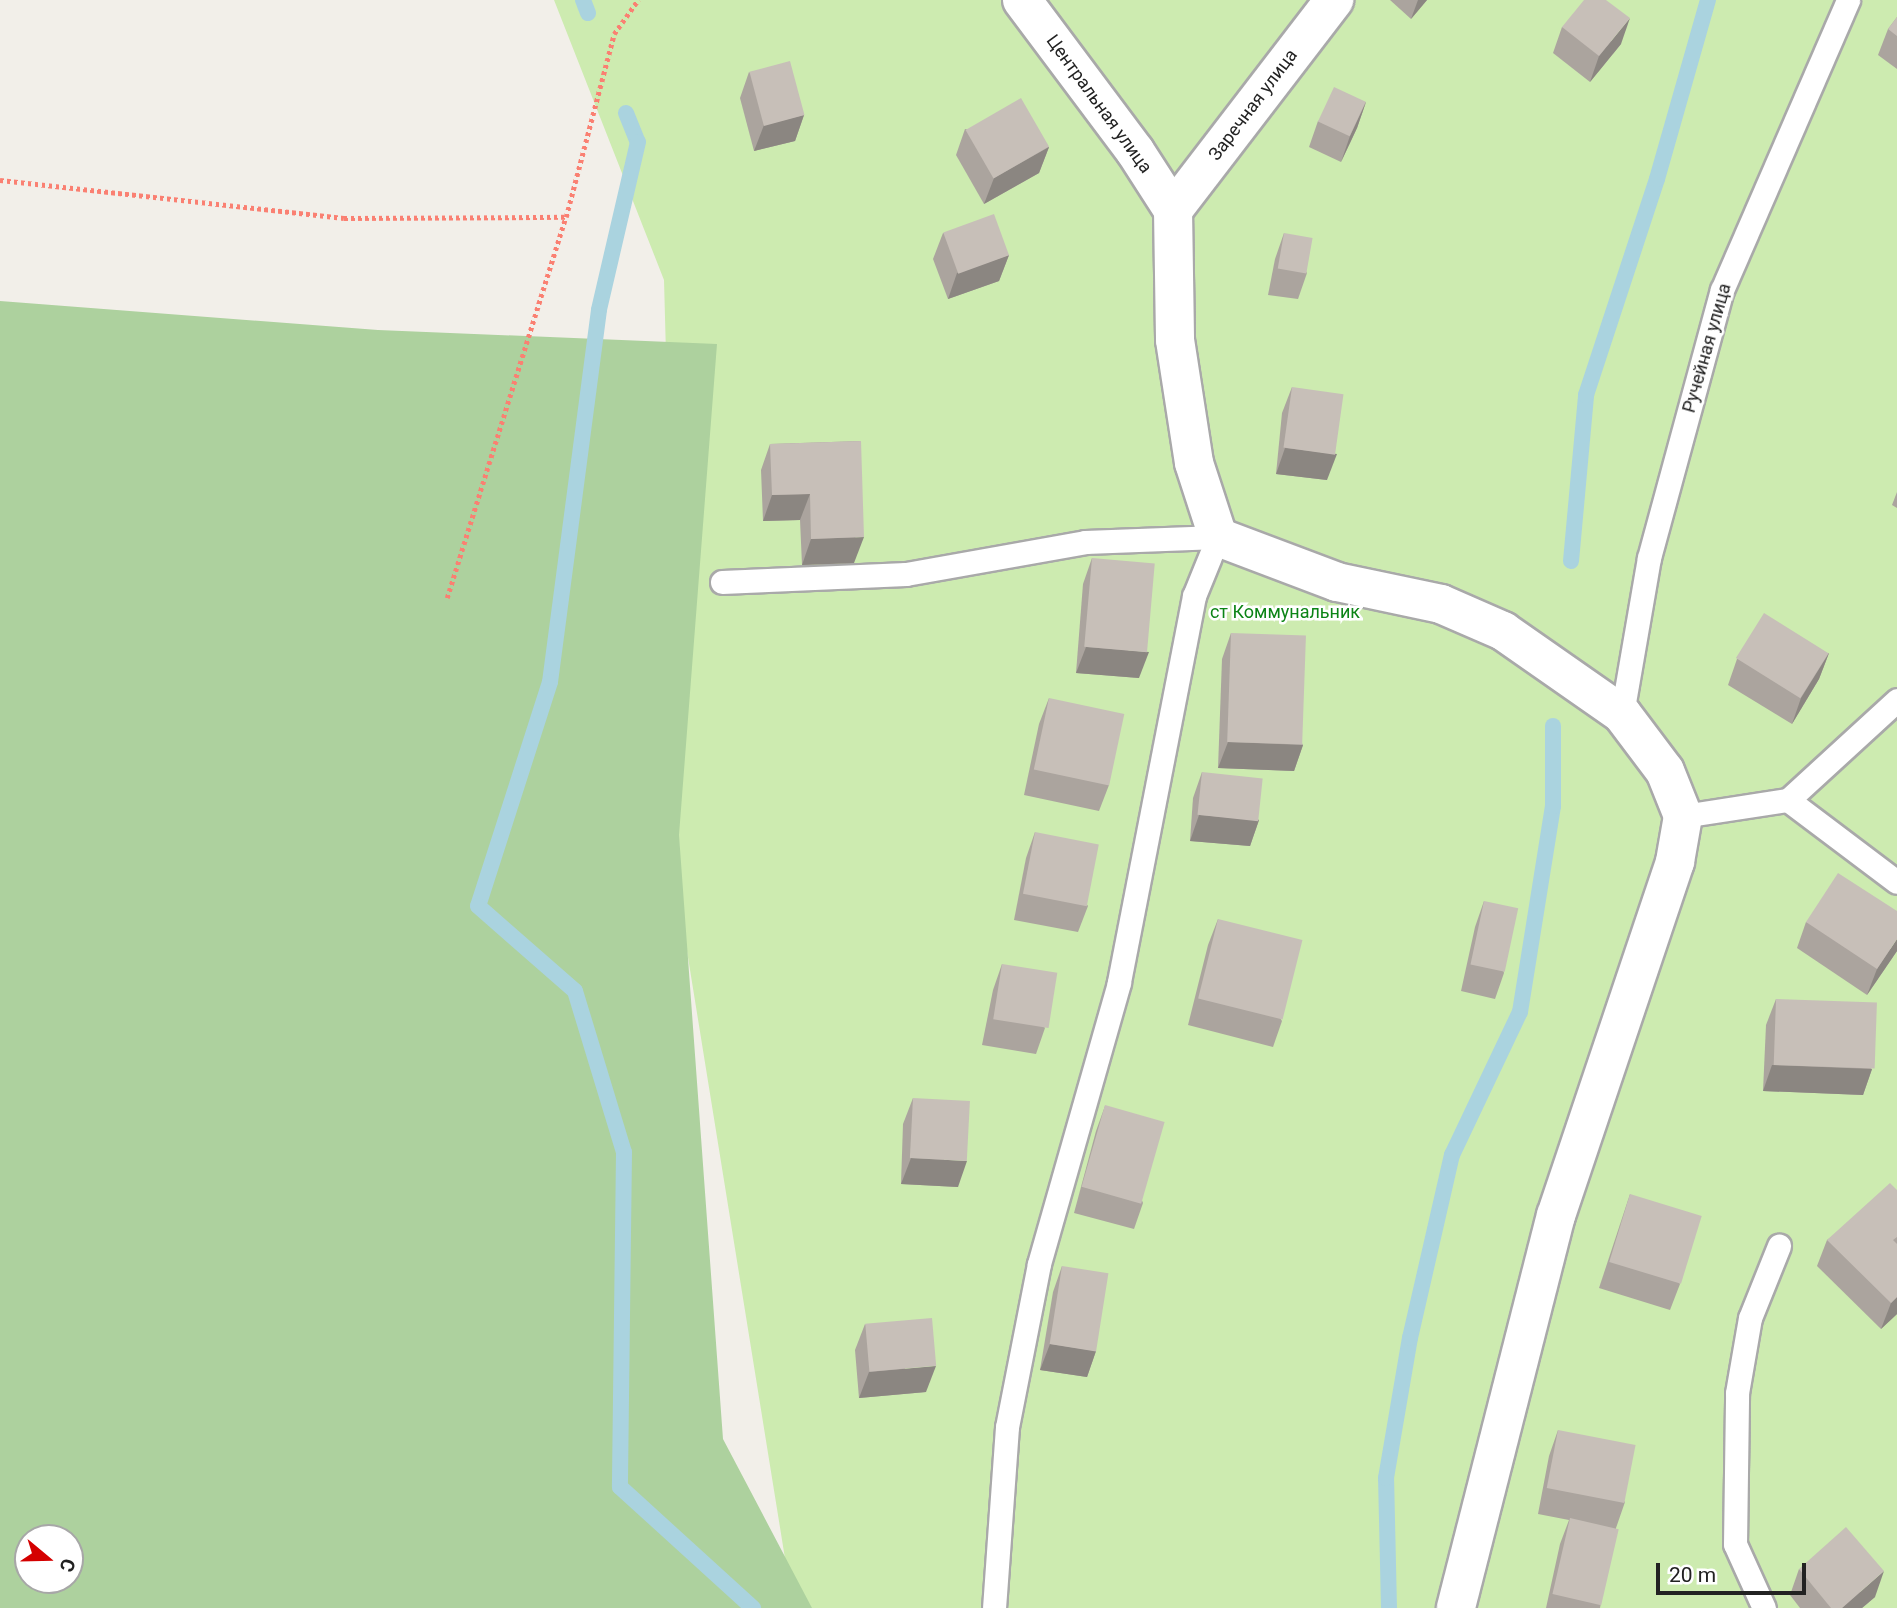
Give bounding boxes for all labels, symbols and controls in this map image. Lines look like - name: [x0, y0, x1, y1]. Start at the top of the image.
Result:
- street label: Центральная улица: [1042, 31, 1156, 177]
- street label: Заречная улица: [1204, 45, 1302, 165]
- street label: Ручейная улица: [1678, 281, 1736, 415]
- park label: ст Коммунальник: [1210, 601, 1360, 623]
- north arrow: [14, 1524, 84, 1594]
- scale bar: [1659, 1548, 1810, 1592]
- text: С: [55, 1556, 80, 1575]
- text: 20 m: [1669, 1563, 1716, 1587]

